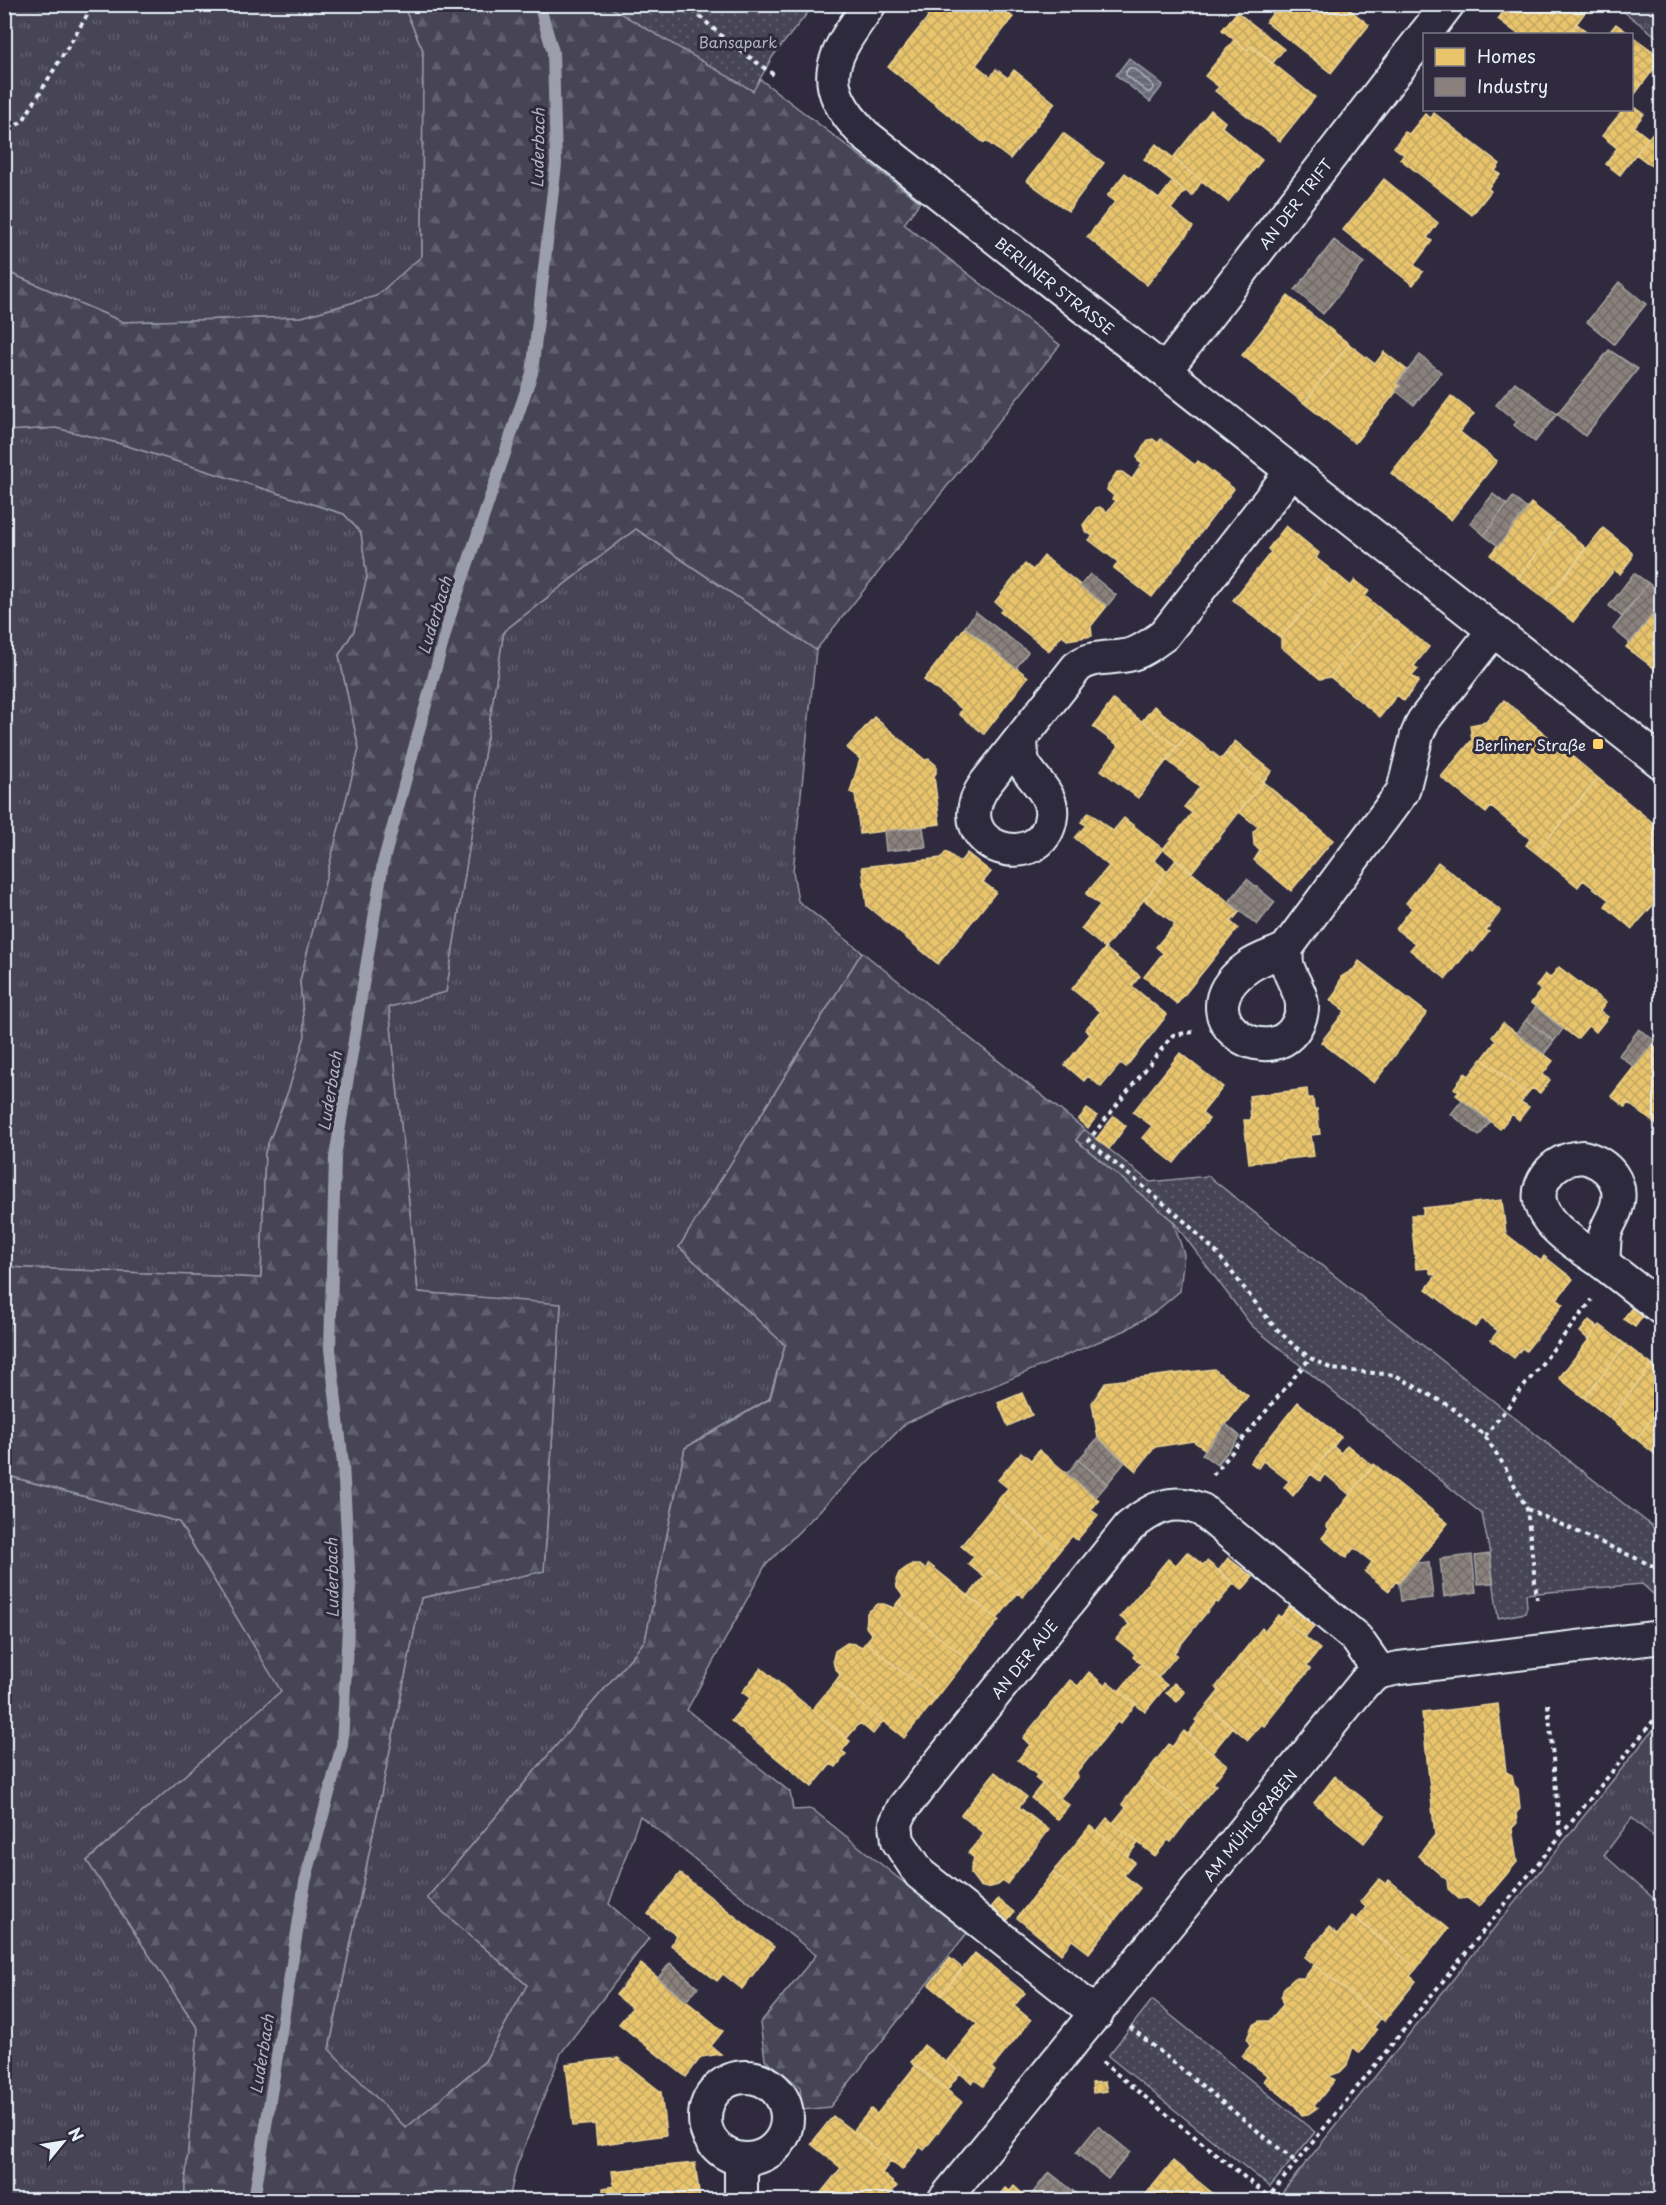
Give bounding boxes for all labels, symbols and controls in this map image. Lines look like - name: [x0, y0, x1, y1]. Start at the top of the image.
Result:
- park label: Bansapark: [699, 30, 777, 53]
- legend: [1423, 33, 1633, 111]
- text: Homes: [1477, 42, 1535, 69]
- text: Industry: [1477, 72, 1548, 99]
- water label: Luderbach: [524, 107, 550, 188]
- street label: AN DER TRIFT: [1252, 152, 1337, 253]
- street label: BERLINER STRASSE: [991, 231, 1120, 339]
- water label: Luderbach: [411, 573, 457, 657]
- place label: Berliner Straße: [1474, 733, 1586, 756]
- marker: Berliner Straße: [1591, 737, 1605, 751]
- water label: Luderbach: [311, 1049, 347, 1132]
- water label: Luderbach: [318, 1537, 344, 1618]
- street label: AN DER AUE: [984, 1614, 1062, 1703]
- street label: AM MÜHLGRABEN: [1197, 1763, 1302, 1885]
- water label: Luderbach: [243, 2012, 279, 2095]
- north arrow: [33, 2112, 93, 2172]
- text: N: [63, 2123, 90, 2145]

